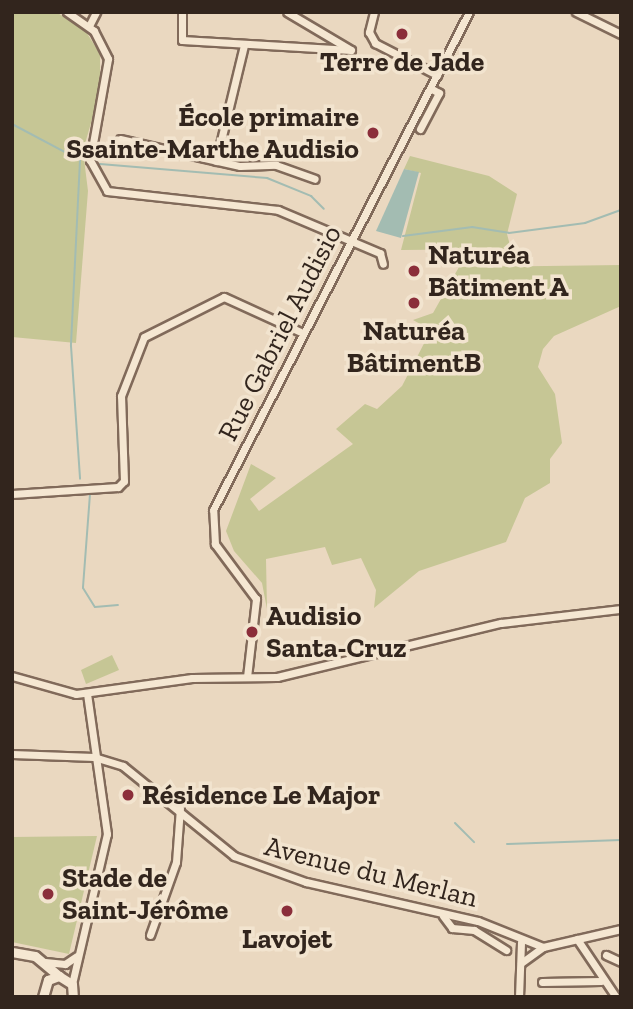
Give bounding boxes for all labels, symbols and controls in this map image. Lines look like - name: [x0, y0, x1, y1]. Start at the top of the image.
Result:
- marker: Terre de Jade: [394, 26, 410, 42]
- place label: Terre de Jade: [319, 45, 485, 79]
- place label: École primaire Ssainte-Marthe Audisio: [65, 100, 359, 166]
- marker: École primaire Ssainte-Marthe Audisio: [365, 125, 381, 141]
- street label: Rue Gabriel Audisio: [211, 219, 349, 447]
- place label: Naturéa Bâtiment A: [428, 238, 569, 304]
- marker: Naturéa Bâtiment A: [406, 263, 422, 279]
- marker: Naturéa BâtimentB: [406, 295, 422, 311]
- place label: Naturéa BâtimentB: [347, 314, 481, 380]
- place label: Audisio Santa-Cruz: [266, 599, 407, 665]
- marker: Audisio Santa-Cruz: [244, 624, 260, 640]
- place label: Résidence Le Major: [142, 778, 380, 812]
- marker: Résidence Le Major: [120, 787, 136, 803]
- street label: Avenue du Merlan: [261, 829, 481, 915]
- place label: Stade de Saint-Jérôme: [62, 861, 228, 927]
- marker: Stade de Saint-Jérôme: [40, 886, 56, 902]
- marker: Lavojet: [279, 903, 295, 919]
- place label: Lavojet: [242, 922, 332, 956]

